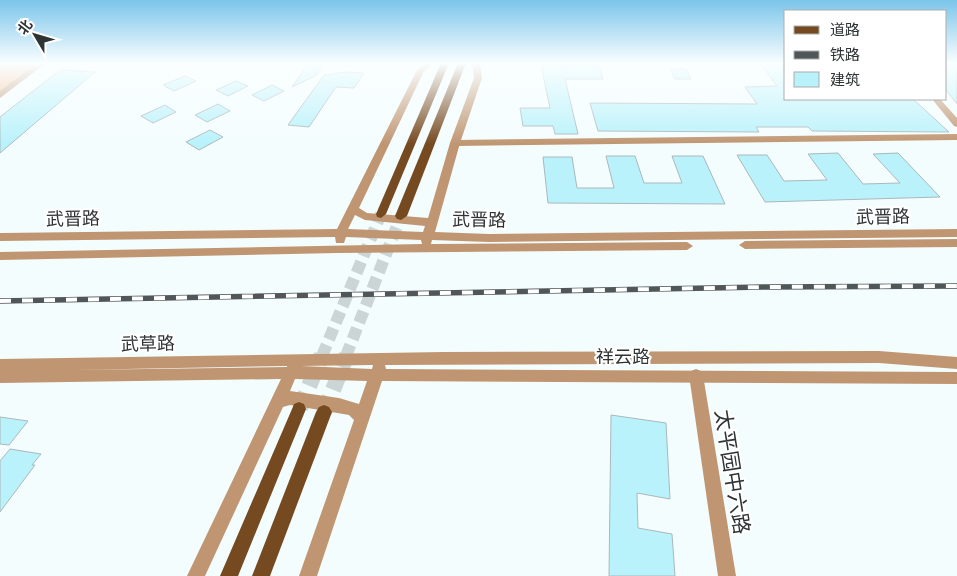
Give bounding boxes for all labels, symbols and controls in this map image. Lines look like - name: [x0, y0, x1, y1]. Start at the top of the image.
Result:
- north arrow: [10, 10, 60, 60]
- legend: [784, 10, 947, 100]
- text: 北: [13, 15, 37, 39]
- text: 道路: [830, 19, 860, 41]
- text: 铁路: [830, 44, 860, 66]
- text: 建筑: [830, 69, 860, 91]
- street label: 武晋路: [856, 204, 910, 230]
- street label: 武晋路: [46, 206, 100, 232]
- street label: 武晋路: [452, 207, 506, 233]
- street label: 武草路: [121, 331, 175, 357]
- street label: 祥云路: [596, 344, 650, 370]
- street label: 太平园中六路: [707, 407, 757, 537]

